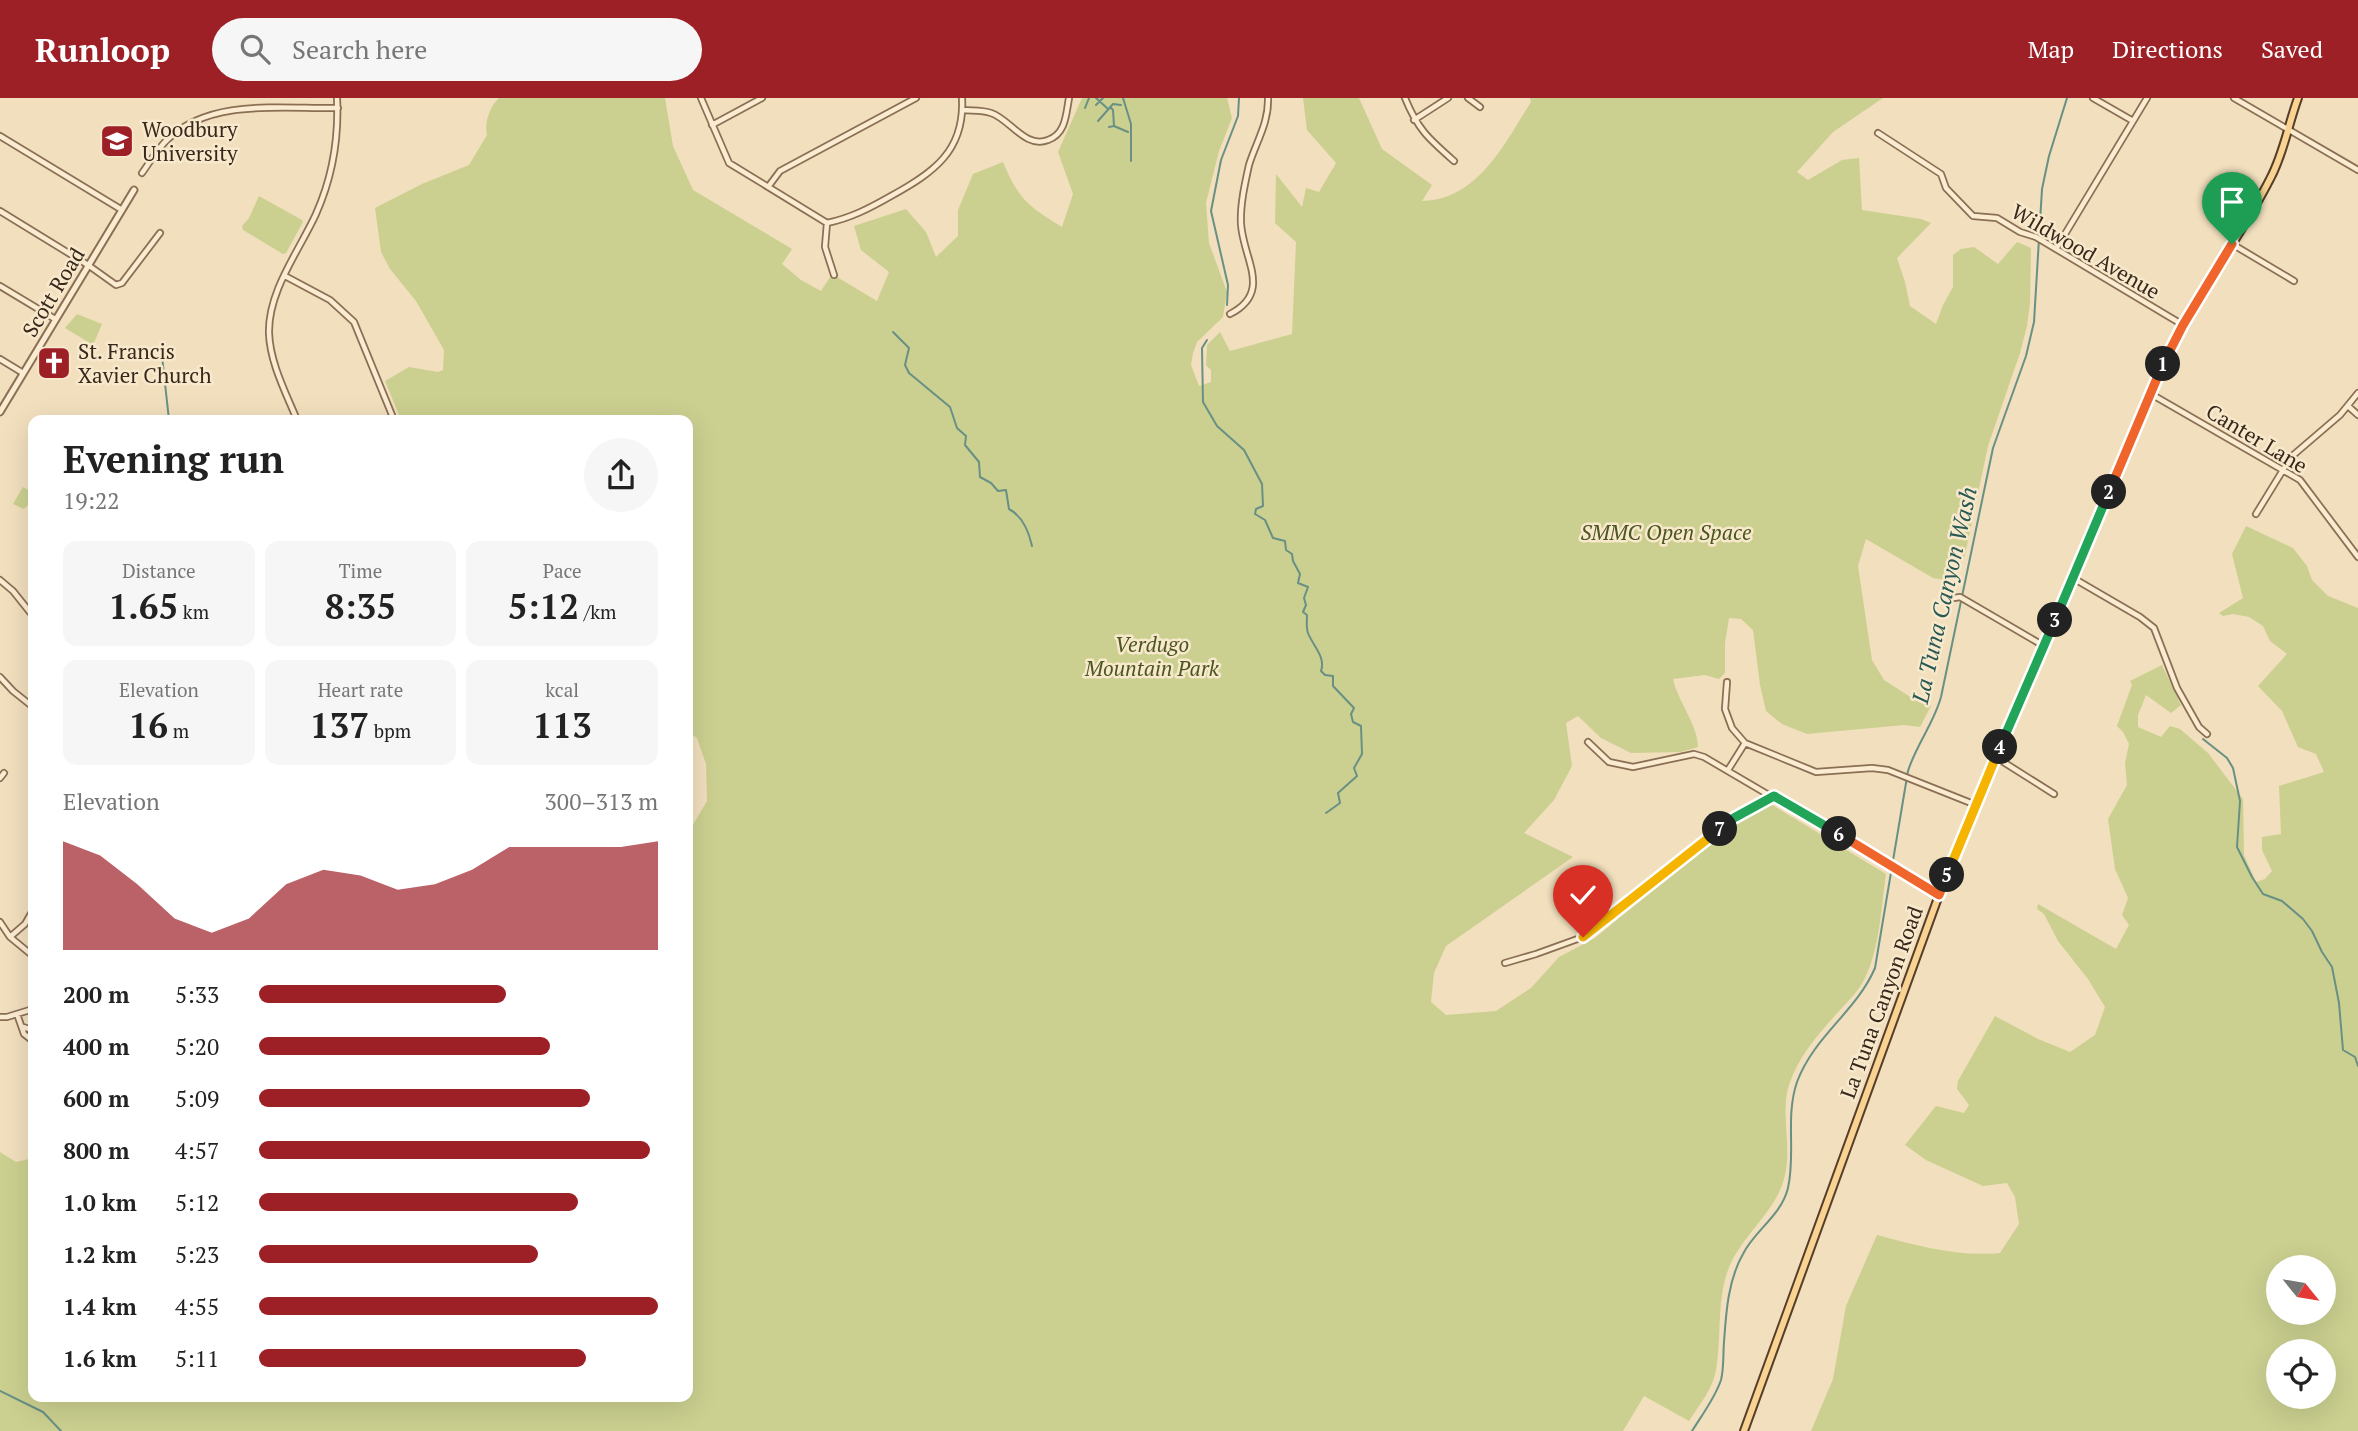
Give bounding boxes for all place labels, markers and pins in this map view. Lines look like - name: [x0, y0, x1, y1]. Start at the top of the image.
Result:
- place label: Woodbury University: [142, 115, 238, 167]
- school or university icon: Woodbury University: [98, 122, 136, 160]
- pin: [2202, 172, 2262, 244]
- place label: St. Francis Xavier Church: [78, 337, 211, 389]
- church icon: St. Francis Xavier Church: [35, 344, 73, 382]
- pin: 1: [2146, 346, 2180, 382]
- pin: 2: [2092, 474, 2126, 510]
- pin: 3: [2038, 602, 2072, 638]
- pin: 4: [1982, 730, 2018, 764]
- pin: 7: [1702, 812, 1738, 846]
- pin: 6: [1822, 816, 1856, 852]
- pin: 5: [1930, 858, 1965, 892]
- pin: [1553, 865, 1613, 937]

